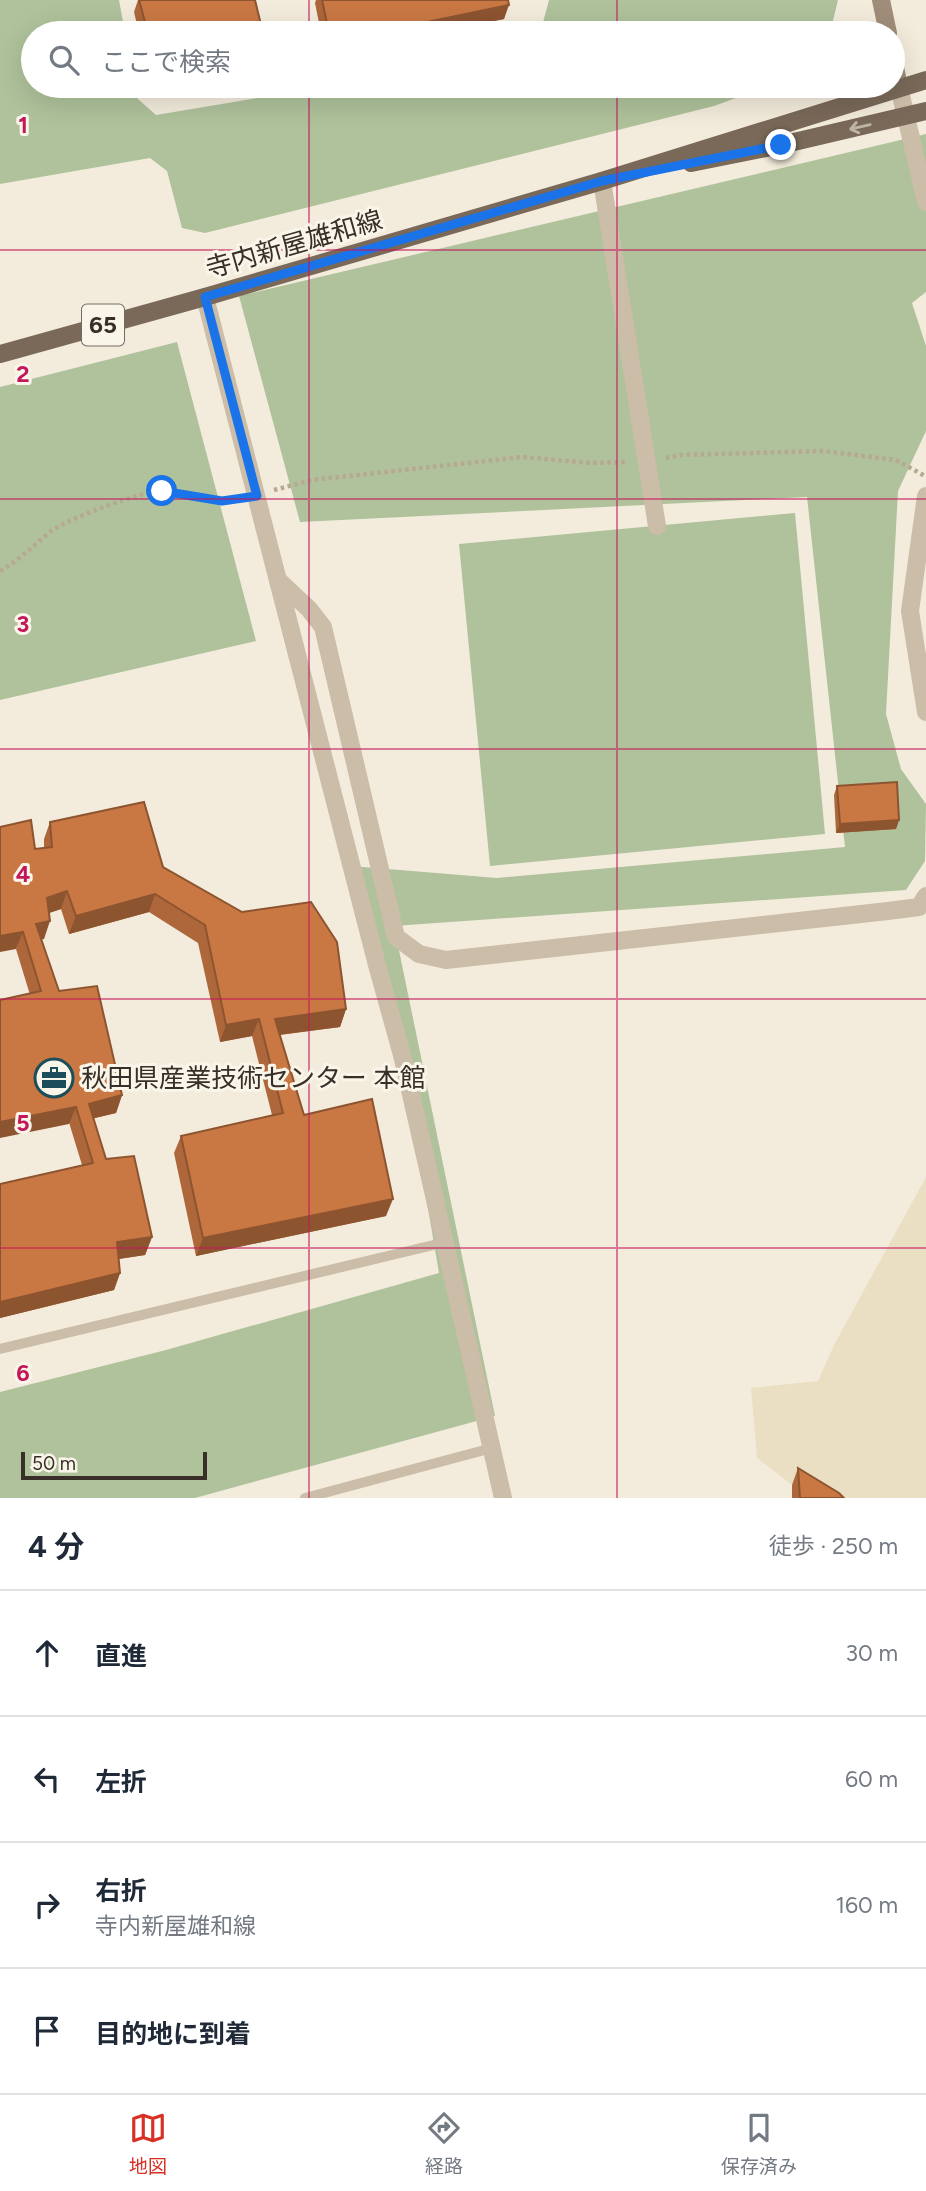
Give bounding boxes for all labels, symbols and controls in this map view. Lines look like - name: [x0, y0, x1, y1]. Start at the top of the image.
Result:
- search box: [21, 21, 905, 98]
- icon: search: [45, 41, 83, 79]
- text: ここで検索: [101, 46, 231, 78]
- text: 1: [18, 111, 28, 139]
- one-way arrow: [849, 121, 872, 134]
- route end: [765, 129, 796, 160]
- street label: 寺内新屋雄和線: [202, 204, 386, 284]
- road number: 65: [82, 304, 124, 346]
- text: 2: [16, 360, 30, 388]
- route start: [146, 475, 177, 506]
- text: 3: [17, 610, 29, 638]
- text: 4: [16, 860, 30, 888]
- office icon: 秋田県産業技術センター 本館: [33, 1057, 75, 1099]
- place label: 秋田県産業技術センター 本館: [81, 1062, 425, 1094]
- text: 5: [16, 1109, 30, 1137]
- text: 6: [16, 1359, 30, 1387]
- scale bar: [21, 1449, 206, 1481]
- text: 50 m: [32, 1452, 76, 1475]
- text: 4 分: [28, 1528, 84, 1565]
- text: 徒歩 · 250 m: [769, 1532, 898, 1560]
- icon: ahead: [28, 1634, 66, 1672]
- text: 30 m: [845, 1639, 898, 1667]
- text: 直進: [95, 1640, 147, 1672]
- icon: left: [28, 1760, 66, 1798]
- text: 60 m: [845, 1765, 898, 1793]
- text: 左折: [95, 1766, 147, 1798]
- text: 右折: [95, 1875, 147, 1907]
- icon: right: [28, 1886, 66, 1924]
- text: 160 m: [835, 1891, 898, 1919]
- text: 寺内新屋雄和線: [95, 1912, 256, 1940]
- icon: arrive: [28, 2012, 66, 2050]
- text: 目的地に到着: [95, 2018, 251, 2050]
- tab: 地図: [129, 2109, 167, 2178]
- tab: 経路: [425, 2109, 463, 2178]
- tab: 保存済み: [721, 2109, 797, 2178]

